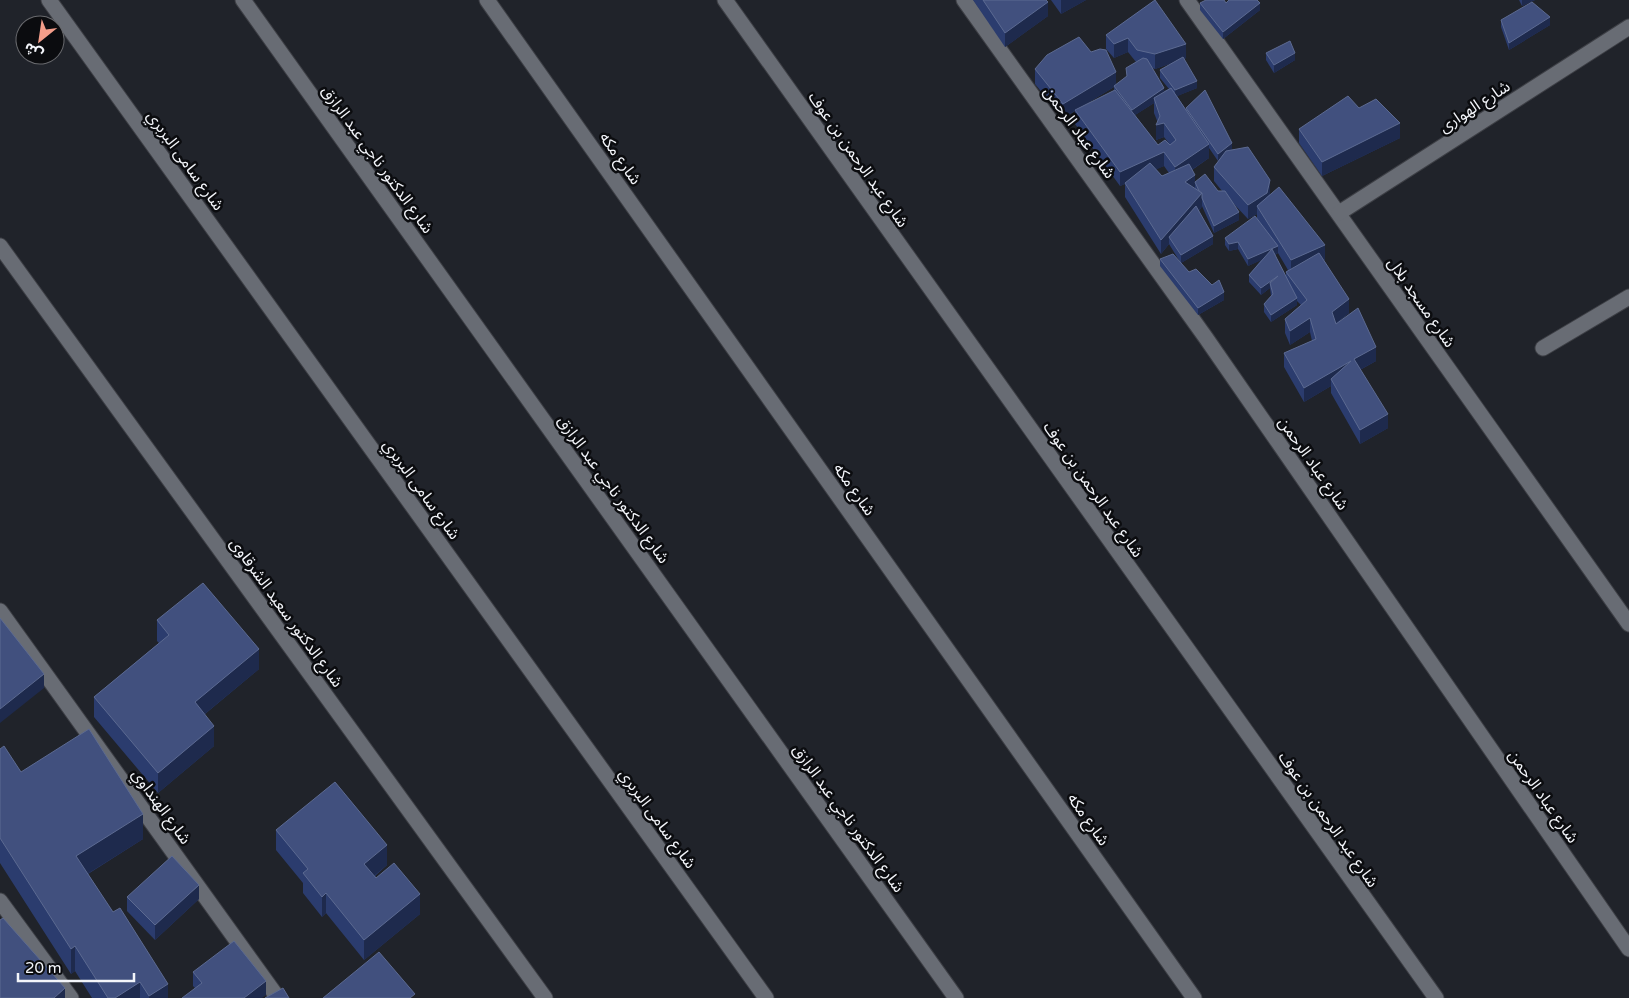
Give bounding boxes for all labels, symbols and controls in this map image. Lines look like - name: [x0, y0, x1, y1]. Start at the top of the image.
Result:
- north arrow: [15, 15, 65, 65]
- text: ش: [21, 39, 46, 63]
- street label: شارع الهوارى: [1435, 76, 1515, 139]
- street label: شارع الدكتور ناجي عبد الرازق: [315, 82, 438, 239]
- street label: شارع عباد الرحمن: [1037, 82, 1119, 184]
- street label: شارع عبد الرحمن بن عوف: [802, 88, 913, 232]
- street label: شارع سامى البربري: [141, 107, 228, 216]
- street label: شارع مكه: [593, 128, 645, 190]
- street label: شارع مسجد بلال: [1381, 254, 1460, 353]
- street label: شارع الدكتور ناجي عبد الرازق: [551, 412, 674, 569]
- street label: شارع عباد الرحمن: [1272, 413, 1353, 515]
- street label: شارع عبد الرحمن بن عوف: [1037, 418, 1148, 562]
- street label: شارع سامى البربري: [377, 436, 464, 545]
- street label: شارع مكه: [827, 459, 879, 521]
- street label: شارع الدكتور سعيد الشرقاوى: [224, 534, 347, 692]
- street label: شارع الدكتور ناجي عبد الرازق: [786, 741, 909, 898]
- street label: شارع عباد الرحمن: [1502, 746, 1583, 848]
- street label: شارع عبد الرحمن بن عوف: [1272, 748, 1383, 892]
- street label: شارع الهنداوي: [125, 765, 195, 849]
- street label: شارع سامى البربري: [613, 765, 700, 874]
- street label: شارع مكه: [1061, 789, 1113, 851]
- scale bar: [18, 950, 134, 982]
- text: 20 m: [25, 959, 62, 977]

